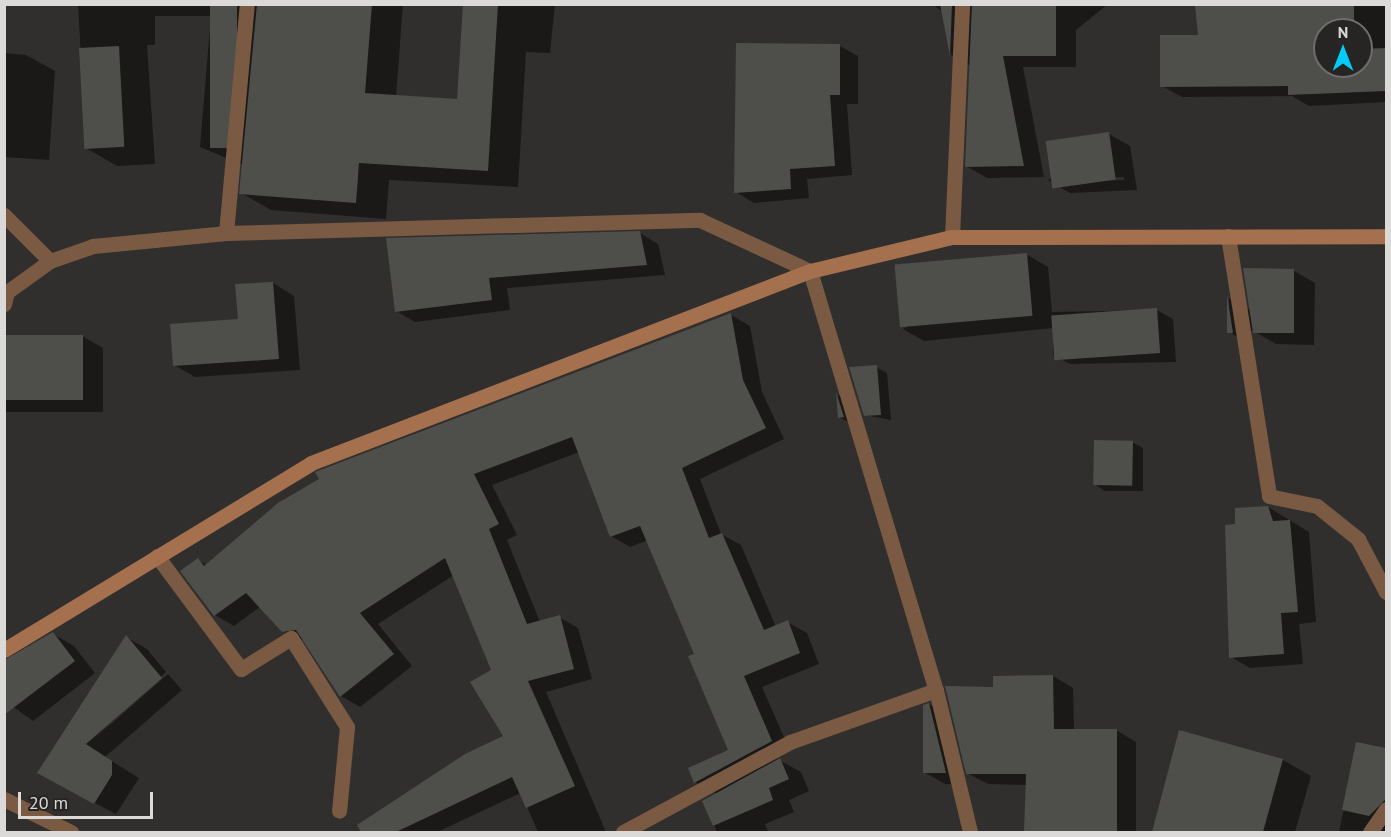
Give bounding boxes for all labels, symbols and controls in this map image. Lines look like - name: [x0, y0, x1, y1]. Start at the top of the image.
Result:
- north arrow: [1313, 18, 1373, 78]
- text: N: [1338, 22, 1348, 42]
- scale bar: [21, 780, 156, 818]
- text: 20 m: [29, 791, 68, 814]

